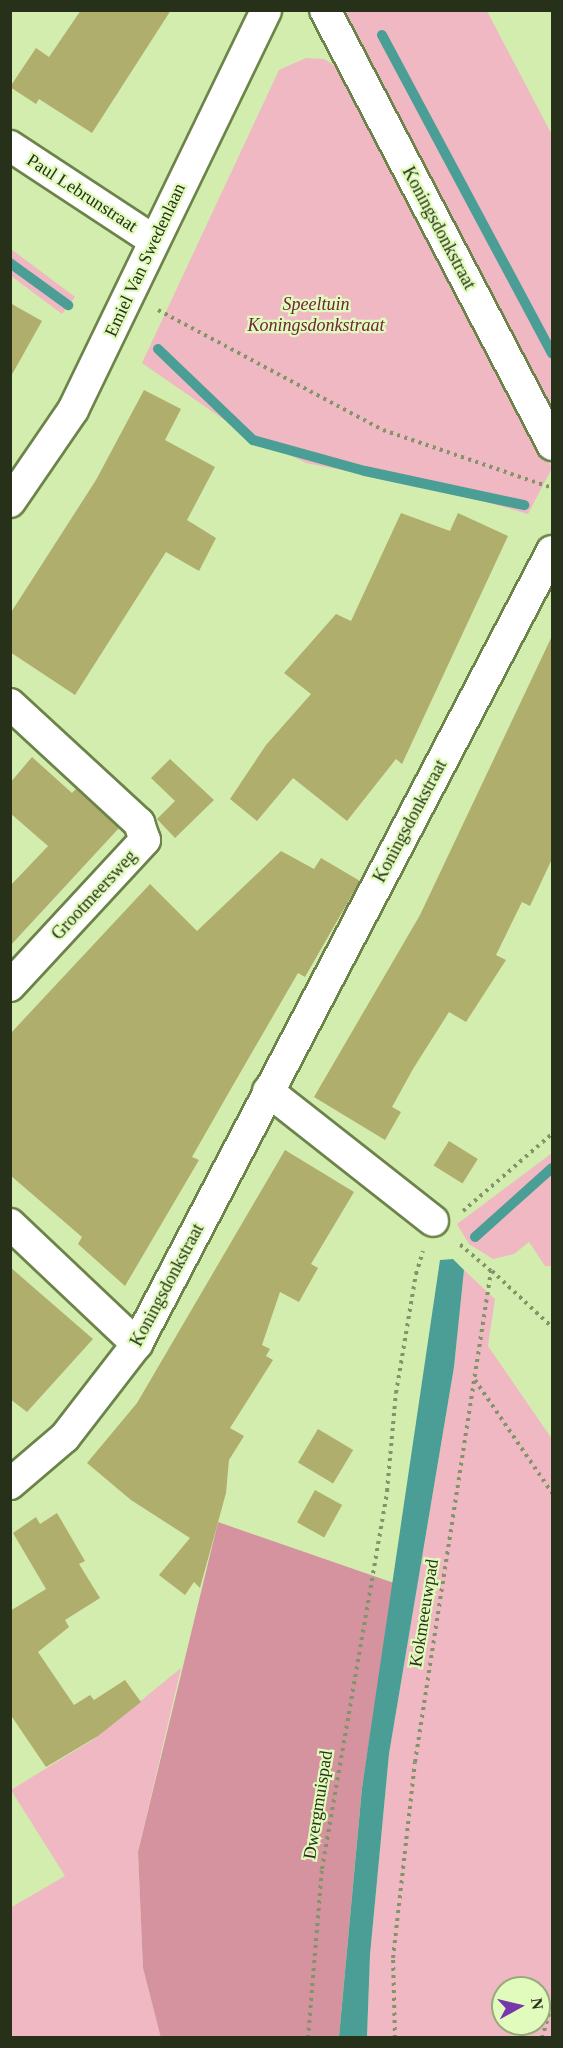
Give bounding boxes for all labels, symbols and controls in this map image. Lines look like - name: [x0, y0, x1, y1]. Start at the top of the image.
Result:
- street label: Paul Lebrunstraat: [23, 149, 141, 237]
- street label: Koningsdonkstraat: [398, 163, 480, 293]
- street label: Emiel Van Swedenlaan: [100, 180, 190, 340]
- park label: Speeltuin Koningsdonkstraat: [247, 294, 385, 336]
- street label: Koningsdonkstraat: [369, 756, 451, 886]
- street label: Grootmeersweg: [47, 846, 141, 944]
- street label: Koningsdonkstraat: [126, 1220, 208, 1350]
- street label: Kokmeeuwpad: [405, 1557, 443, 1669]
- street label: Dwergmuispad: [299, 1749, 337, 1861]
- north arrow: [491, 1976, 551, 2036]
- text: N: [528, 1997, 547, 2011]

